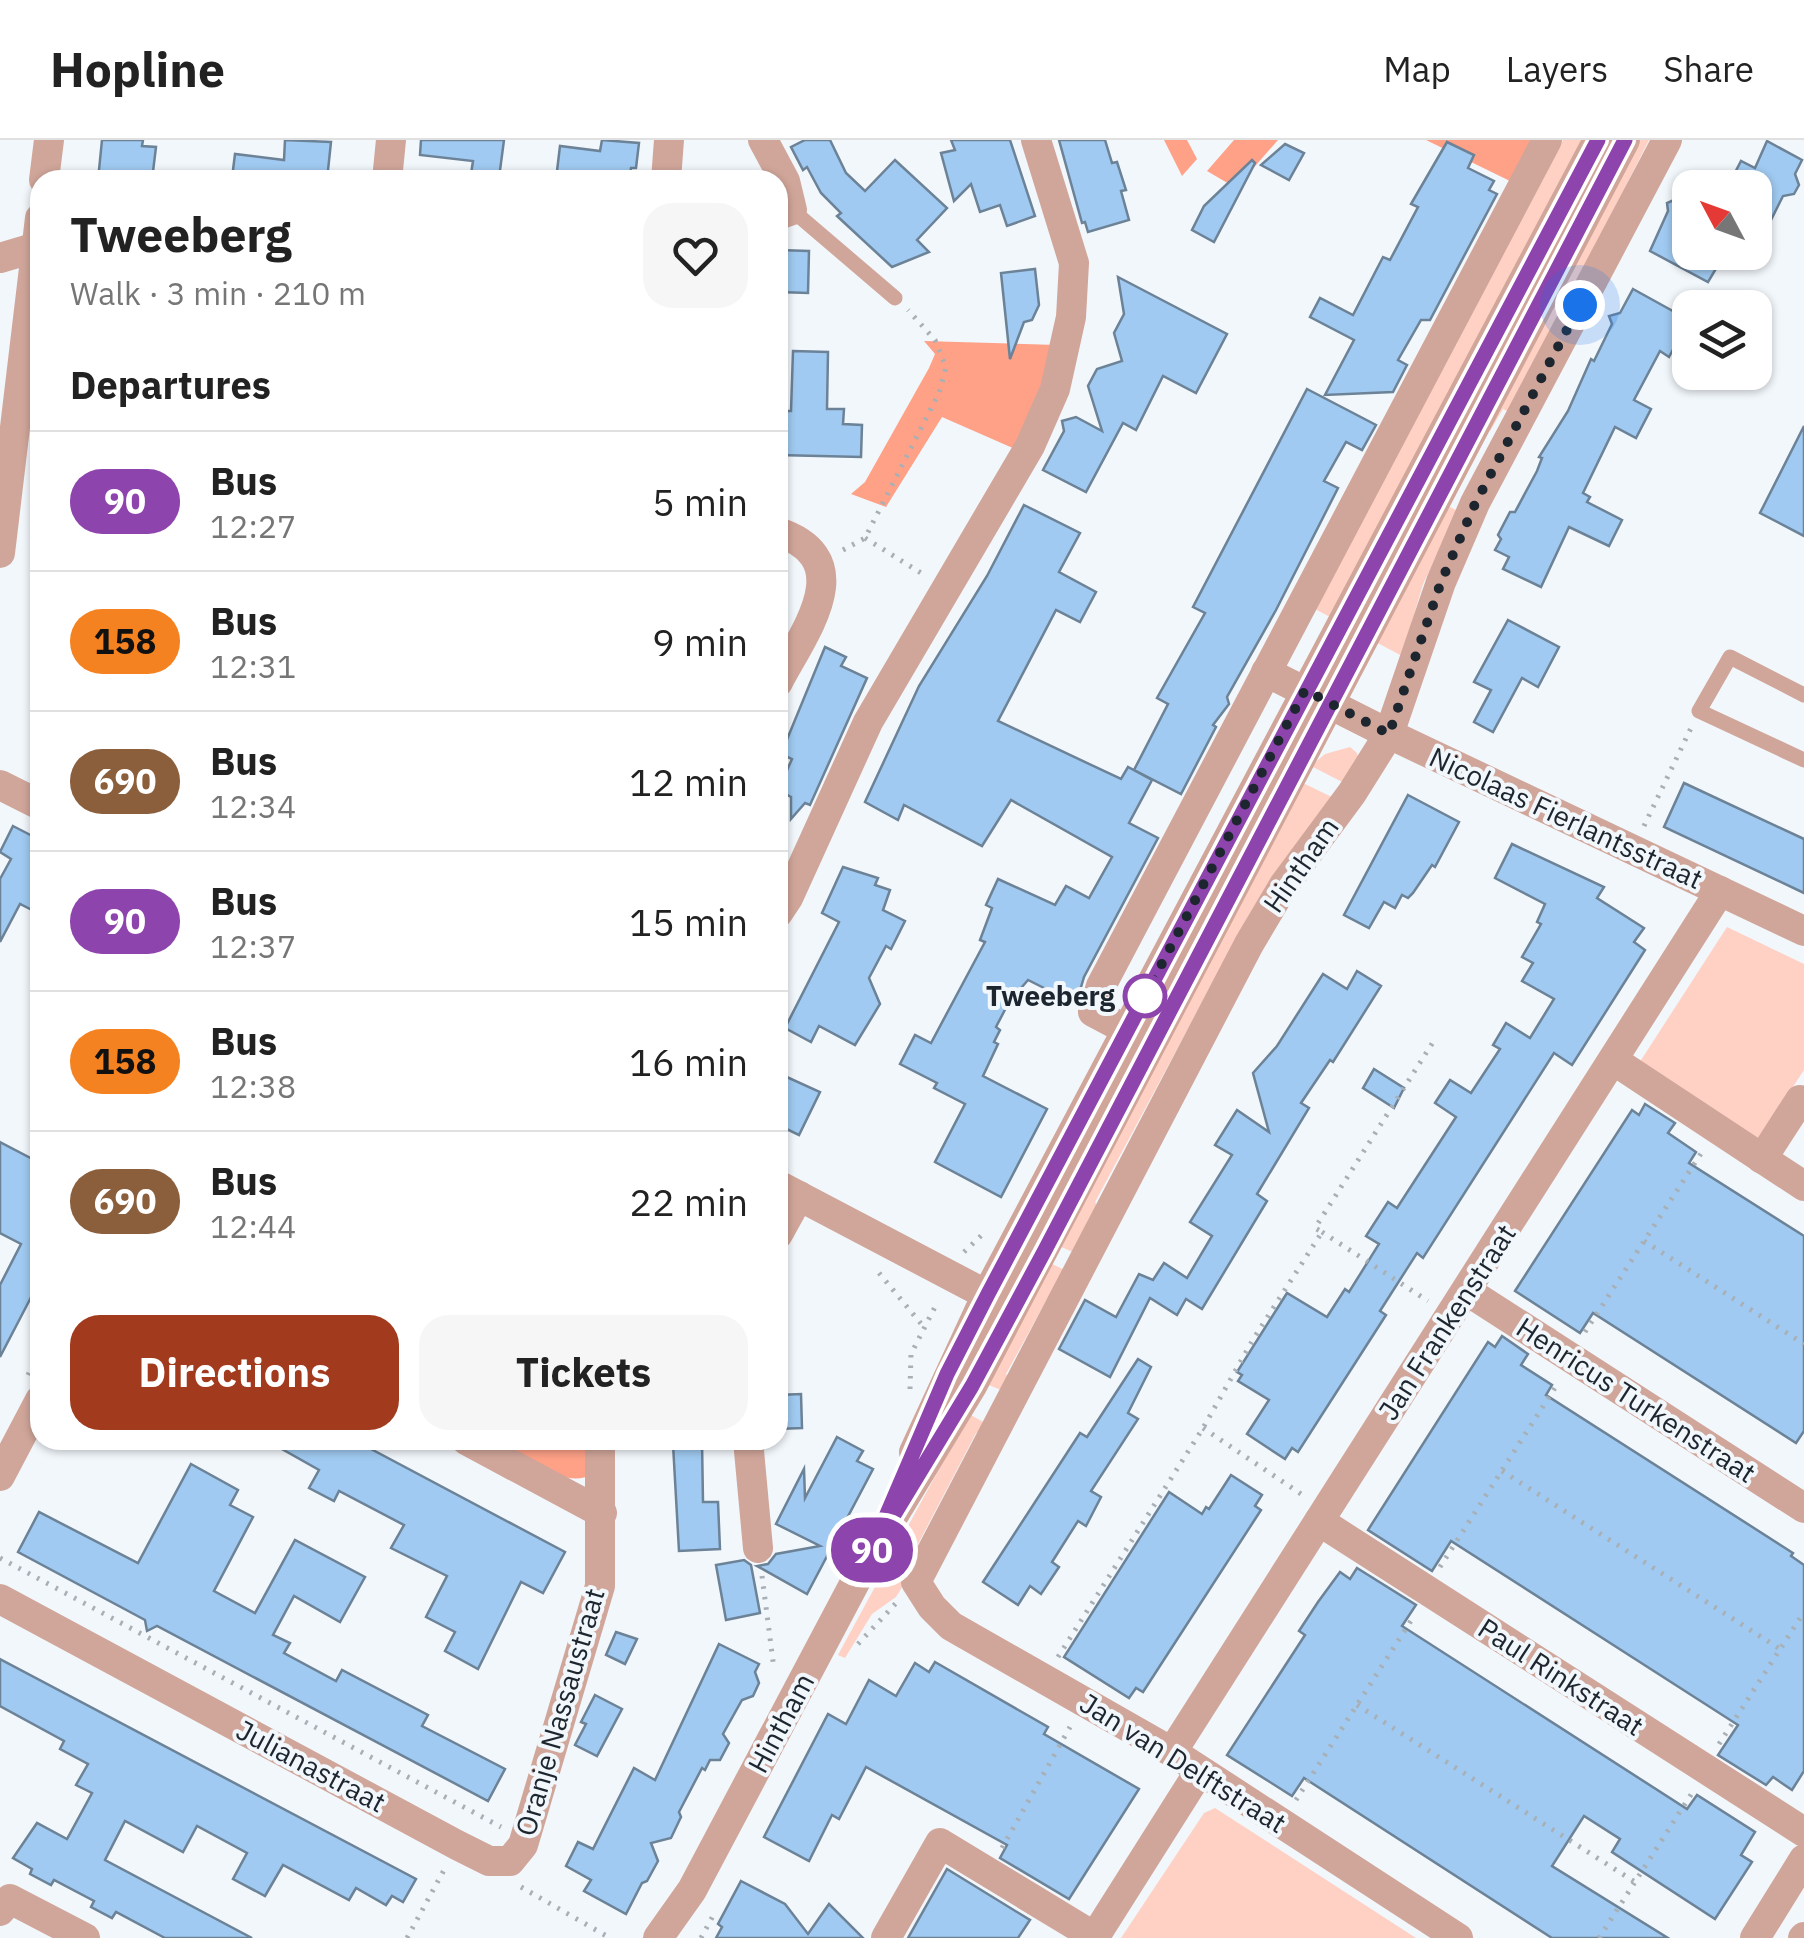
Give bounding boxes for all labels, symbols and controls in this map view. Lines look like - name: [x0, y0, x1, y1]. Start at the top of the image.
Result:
- text: Hopline: [50, 38, 225, 100]
- text: Map: [1383, 46, 1451, 92]
- text: Layers: [1506, 46, 1608, 92]
- text: Share: [1663, 46, 1754, 92]
- north arrow: [1672, 170, 1772, 270]
- map controls: [1672, 170, 1772, 390]
- text: Tweeberg: [70, 203, 292, 265]
- button: heart: [643, 203, 748, 308]
- text: Walk · 3 min · 210 m: [70, 272, 366, 314]
- your location: [1555, 280, 1605, 330]
- button: layers: [1672, 290, 1772, 390]
- text: Departures: [70, 360, 271, 409]
- text: Bus: [210, 456, 277, 505]
- text: 5 min: [652, 477, 748, 526]
- text: 90: [104, 478, 146, 524]
- text: 12:27: [210, 505, 296, 547]
- text: Bus: [210, 596, 277, 645]
- text: 9 min: [652, 617, 748, 666]
- text: 158: [93, 618, 157, 664]
- text: 12:31: [210, 645, 296, 687]
- text: Bus: [210, 736, 277, 785]
- street label: Nicolaas Fierlantsstraat: [1424, 738, 1709, 897]
- text: 12 min: [629, 757, 748, 806]
- text: 690: [93, 758, 157, 804]
- text: 12:34: [210, 785, 296, 827]
- street label: Hintham: [1255, 810, 1347, 919]
- text: Bus: [210, 876, 277, 925]
- text: 15 min: [629, 897, 748, 946]
- text: 90: [104, 898, 146, 944]
- text: 12:37: [210, 925, 296, 967]
- marker: Tweeberg: [1124, 975, 1166, 1017]
- place label: Tweeberg: [986, 977, 1116, 1014]
- text: Bus: [210, 1016, 277, 1065]
- text: 16 min: [629, 1037, 748, 1086]
- text: 158: [93, 1038, 157, 1084]
- text: 12:38: [210, 1065, 296, 1107]
- text: Bus: [210, 1156, 277, 1205]
- text: 22 min: [629, 1177, 748, 1226]
- text: 690: [93, 1178, 157, 1224]
- text: 12:44: [210, 1205, 296, 1247]
- street label: Jan Frankenstraat: [1369, 1217, 1524, 1427]
- street label: Henricus Turkenstraat: [1510, 1308, 1763, 1491]
- button: Directions: [70, 1315, 399, 1430]
- button: Tickets: [419, 1315, 748, 1430]
- line badge: 90: [827, 1518, 917, 1582]
- text: 90: [851, 1527, 893, 1573]
- street label: Oranje Nassaustraat: [506, 1584, 613, 1840]
- street label: Paul Rinkstraat: [1471, 1609, 1651, 1744]
- street label: Hintham: [739, 1666, 822, 1779]
- street label: Jan van Delftstraat: [1073, 1684, 1293, 1841]
- street label: Julianastraat: [230, 1711, 392, 1820]

